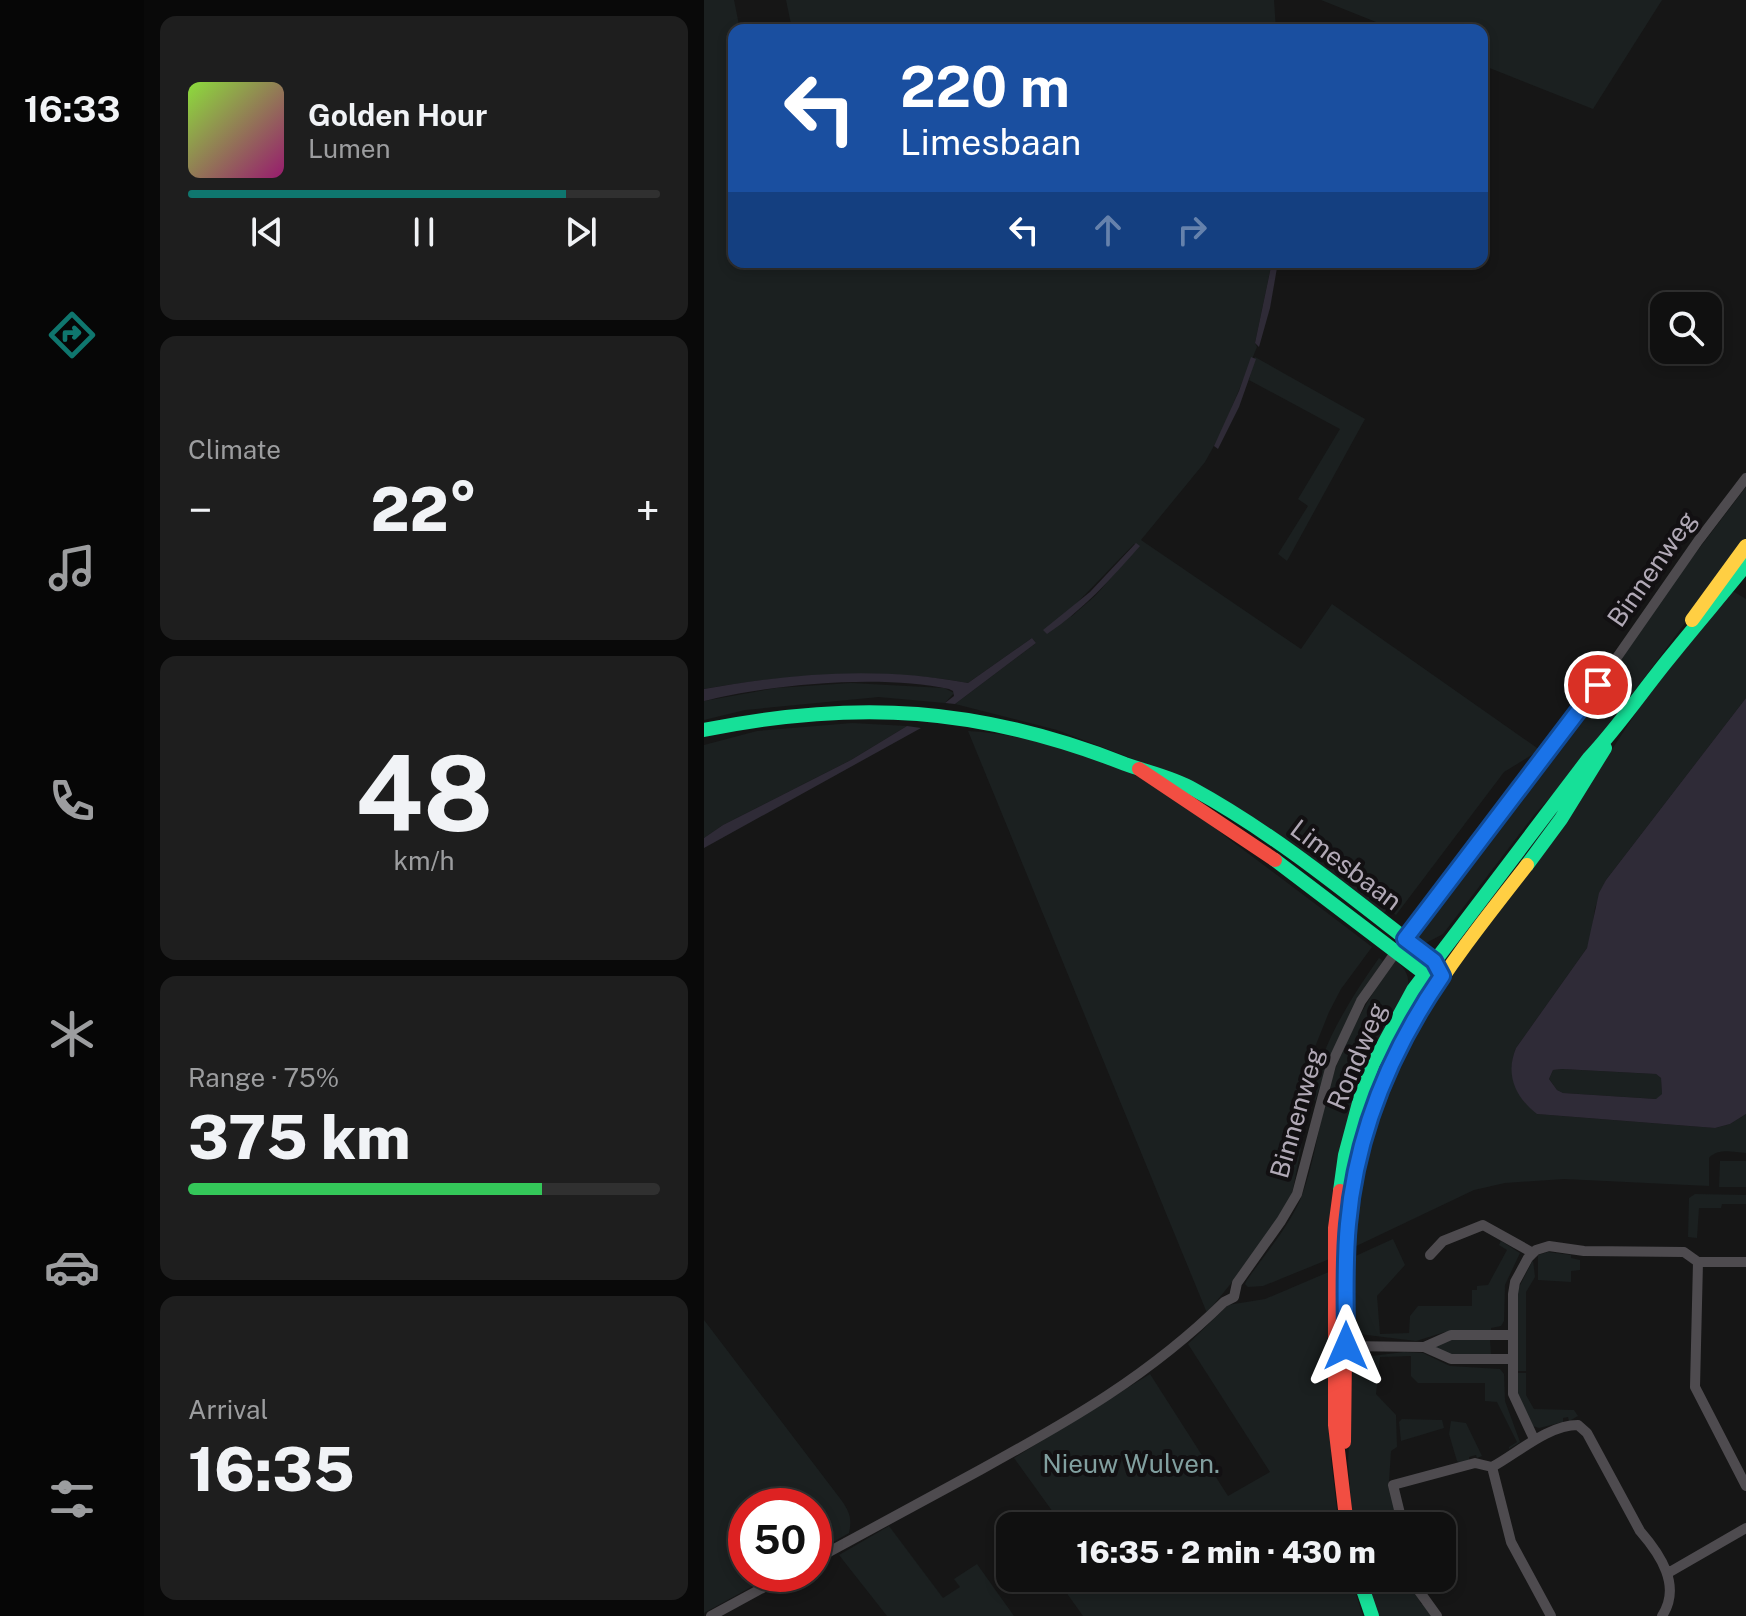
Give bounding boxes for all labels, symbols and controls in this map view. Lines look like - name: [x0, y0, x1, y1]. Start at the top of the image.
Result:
- text: 220 m: [900, 54, 1070, 120]
- icon: left: [768, 56, 872, 160]
- text: 16:33: [24, 88, 120, 130]
- text: Golden Hour: [308, 97, 487, 133]
- text: Limesbaan: [900, 121, 1081, 163]
- text: Lumen: [308, 133, 391, 164]
- icon: left: [1002, 208, 1046, 252]
- icon: ahead: [1086, 208, 1130, 252]
- icon: right: [1170, 208, 1214, 252]
- icon: previous: [245, 210, 289, 254]
- icon: pause: [402, 210, 446, 254]
- icon: next: [559, 210, 603, 254]
- map controls: [1650, 292, 1722, 364]
- button: search: [1650, 292, 1722, 364]
- icon: directions: [44, 307, 100, 363]
- text: Climate: [188, 434, 281, 465]
- text: 22°: [370, 474, 478, 545]
- text: −: [188, 484, 212, 536]
- text: +: [636, 484, 660, 536]
- street label: Binnenweg: [1600, 505, 1703, 633]
- icon: music: [44, 540, 100, 596]
- pin: [1564, 651, 1632, 719]
- icon: arrive: [1576, 663, 1620, 707]
- text: 48: [355, 732, 493, 854]
- icon: phone: [44, 773, 100, 829]
- street label: Limesbaan: [1285, 813, 1408, 916]
- text: km/h: [393, 845, 455, 876]
- street label: Rondweg: [1320, 998, 1393, 1114]
- icon: climate: [44, 1006, 100, 1062]
- street label: Binnenweg: [1263, 1044, 1330, 1182]
- text: Range · 75%: [188, 1062, 339, 1093]
- text: 375 km: [188, 1102, 411, 1173]
- icon: car: [44, 1239, 100, 1295]
- position arrow: [1304, 1304, 1388, 1388]
- text: Arrival: [188, 1394, 268, 1425]
- text: 16:35: [188, 1434, 355, 1505]
- park label: Nieuw Wulven.: [1042, 1448, 1220, 1479]
- icon: filters: [44, 1471, 100, 1527]
- speed limit sign: 50: [728, 1488, 832, 1592]
- text: 16:35 · 2 min · 430 m: [1076, 1534, 1376, 1570]

